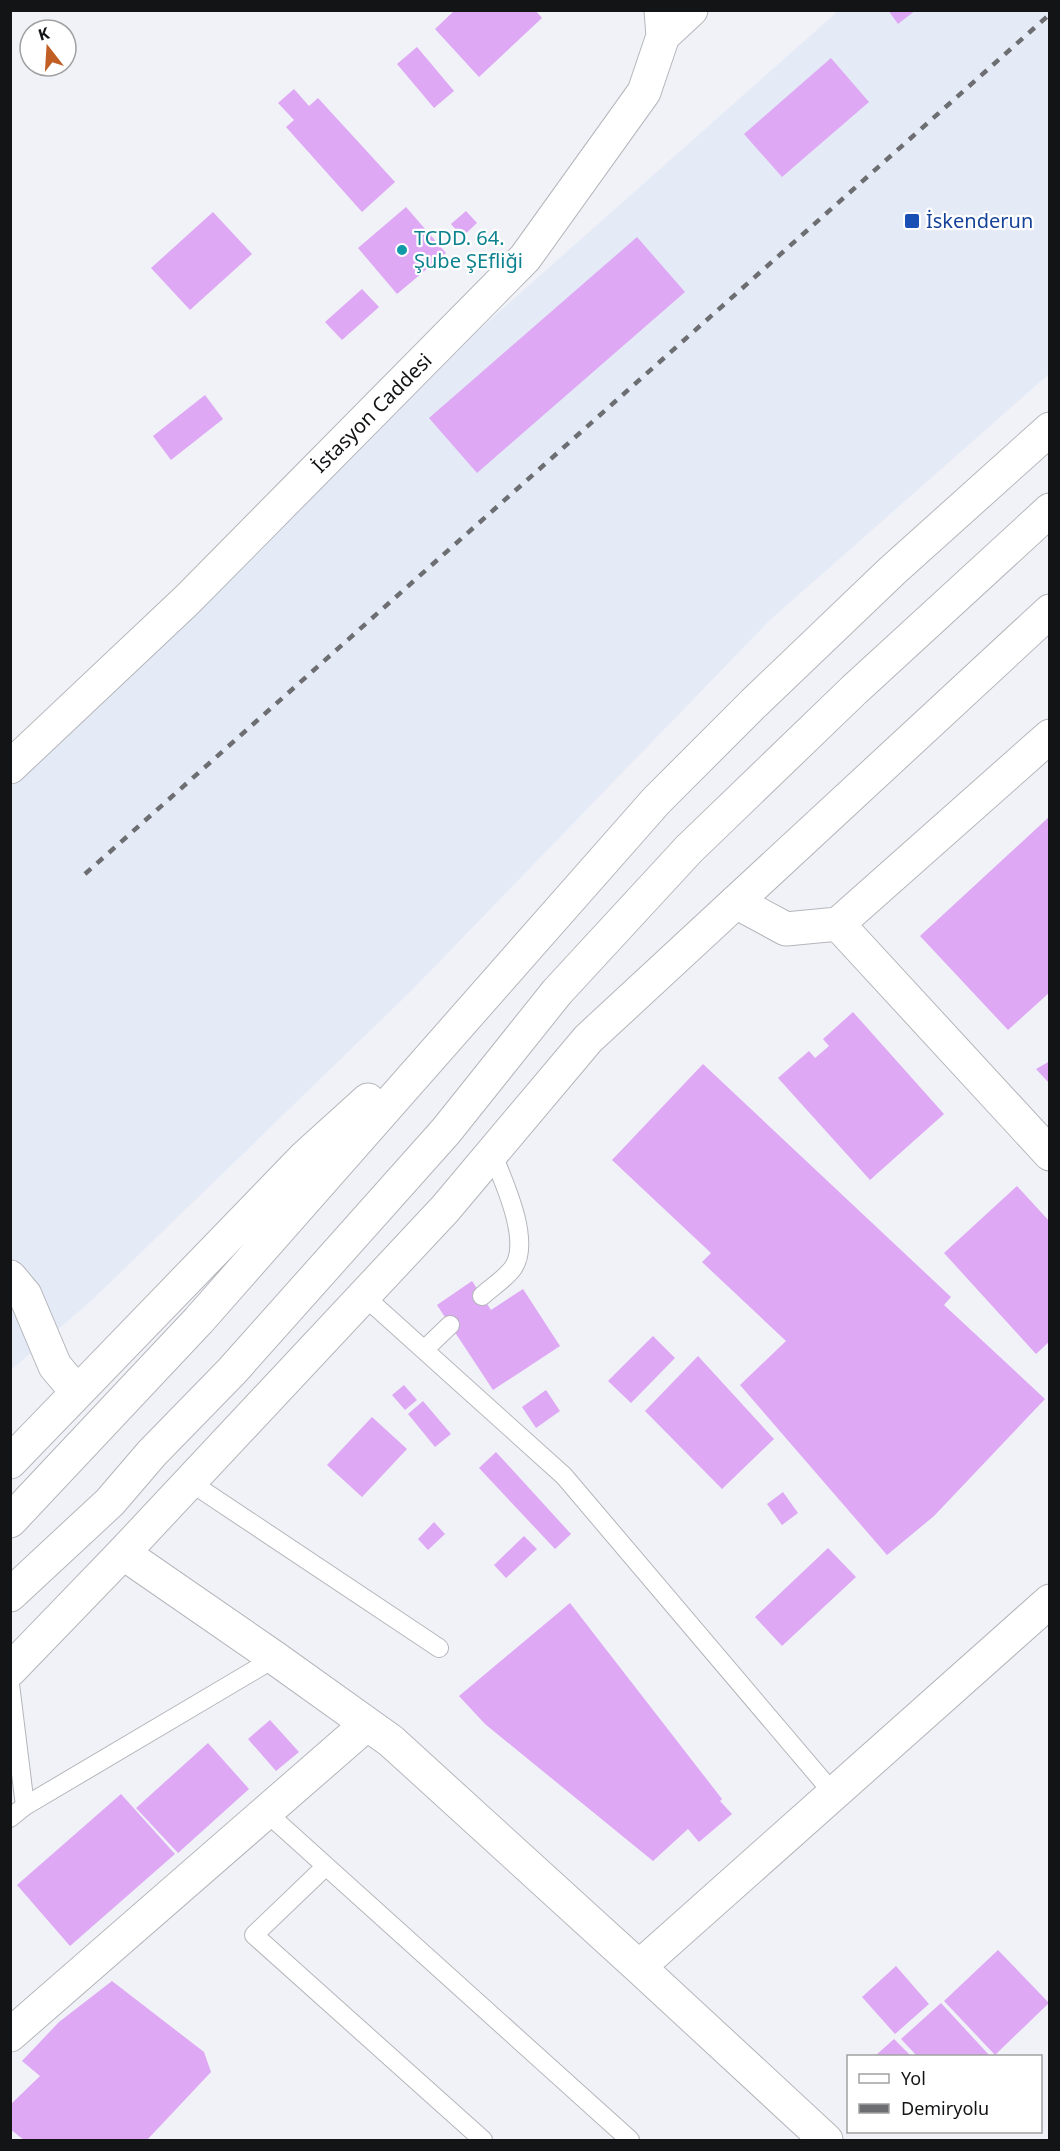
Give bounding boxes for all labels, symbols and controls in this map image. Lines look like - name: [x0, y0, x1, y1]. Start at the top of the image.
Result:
- north arrow: [18, 18, 78, 78]
- text: K: [35, 21, 52, 46]
- place label: İskenderun: [926, 207, 1033, 234]
- marker: İskenderun: [903, 212, 921, 230]
- place label: TCDD. 64. Şube ŞEfliği: [414, 224, 523, 274]
- marker: TCDD. 64. Şube ŞEfliği: [395, 243, 409, 257]
- street label: İstasyon Caddesi: [306, 347, 437, 478]
- legend: [847, 2055, 1042, 2133]
- text: Yol: [901, 2066, 926, 2090]
- text: Demiryolu: [901, 2096, 989, 2120]

